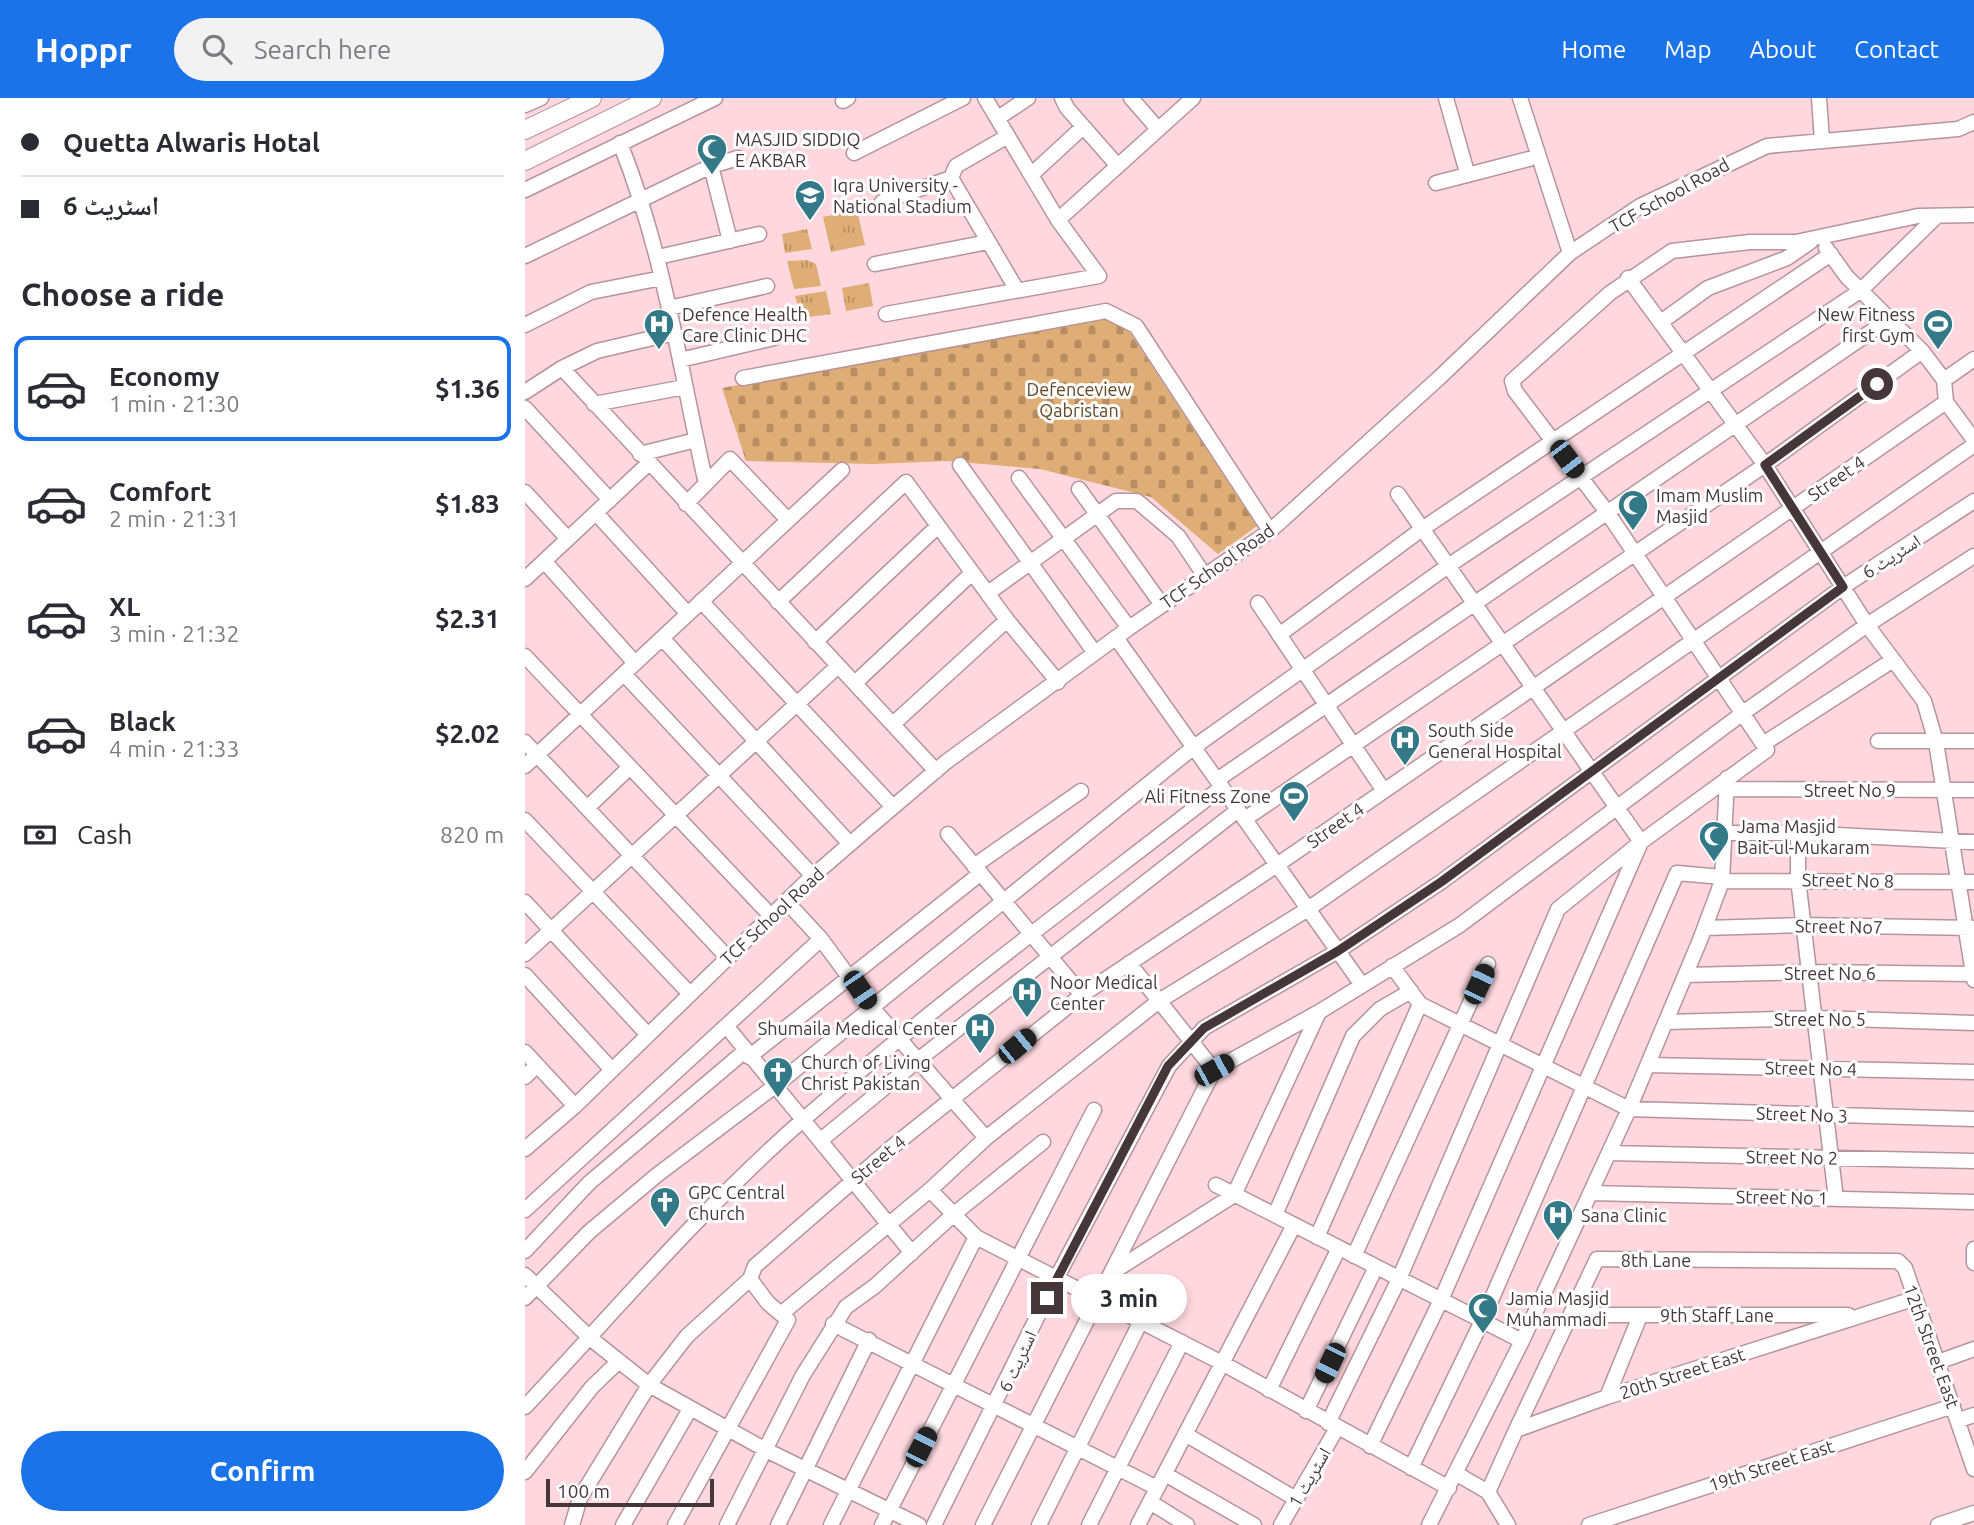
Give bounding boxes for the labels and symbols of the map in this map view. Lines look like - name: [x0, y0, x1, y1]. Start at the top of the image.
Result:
- place label: MASJID SIDDIQ E AKBAR: [735, 129, 860, 170]
- mosque icon: MASJID SIDDIQ E AKBAR: [695, 132, 729, 176]
- street label: TCF School Road: [1606, 154, 1732, 236]
- place label: Iqra University - National Stadium: [833, 175, 972, 216]
- school or university icon: Iqra University - National Stadium: [793, 178, 827, 222]
- place label: Defence Health Care Clinic DHC: [682, 304, 808, 345]
- place label: New Fitness first Gym: [1817, 304, 1915, 345]
- hospital icon: Defence Health Care Clinic DHC: [642, 307, 676, 351]
- sports icon: New Fitness first Gym: [1921, 307, 1955, 351]
- route start: [1861, 368, 1893, 400]
- park label: Defenceview Qabristan: [1026, 379, 1132, 421]
- car: [1546, 436, 1589, 482]
- street label: Street 4: [1804, 451, 1868, 505]
- place label: Imam Muslim Masjid: [1656, 485, 1763, 526]
- mosque icon: Imam Muslim Masjid: [1616, 488, 1650, 532]
- street label: TCF School Road: [1156, 519, 1278, 613]
- street label: اسٹریٹ 6: [1858, 530, 1924, 583]
- place label: South Side General Hospital: [1428, 720, 1562, 761]
- hospital icon: South Side General Hospital: [1388, 723, 1422, 767]
- sports icon: Ali Fitness Zone: [1277, 779, 1311, 823]
- street label: Street No 9: [1804, 780, 1896, 800]
- place label: Ali Fitness Zone: [1144, 786, 1271, 806]
- street label: Street 4: [1303, 798, 1367, 852]
- place label: Jama Masjid Bait-ul-Mukaram: [1737, 816, 1870, 857]
- mosque icon: Jama Masjid Bait-ul-Mukaram: [1697, 819, 1731, 863]
- street label: TCF School Road: [716, 863, 828, 969]
- street label: Street No 8: [1802, 869, 1894, 891]
- street label: Street No7: [1795, 915, 1883, 937]
- car: [1461, 961, 1498, 1007]
- street label: Street No 6: [1784, 963, 1876, 983]
- car: [840, 967, 881, 1013]
- place label: Noor Medical Center: [1050, 972, 1158, 1013]
- hospital icon: Noor Medical Center: [1010, 975, 1044, 1019]
- street label: Street No 5: [1774, 1009, 1866, 1029]
- hospital icon: Shumaila Medical Center: [963, 1011, 997, 1055]
- place label: Shumaila Medical Center: [758, 1018, 957, 1038]
- car: [995, 1025, 1040, 1067]
- car: [1191, 1051, 1238, 1089]
- place label: Church of Living Christ Pakistan: [801, 1052, 931, 1093]
- church icon: Church of Living Christ Pakistan: [761, 1055, 795, 1099]
- street label: Street No 4: [1765, 1057, 1857, 1079]
- street label: Street No 3: [1756, 1102, 1848, 1126]
- street label: Street 4: [847, 1131, 909, 1187]
- street label: Street No 2: [1746, 1146, 1838, 1168]
- place label: GPC Central Church: [688, 1182, 785, 1223]
- church icon: GPC Central Church: [648, 1185, 682, 1229]
- street label: Street No 1: [1736, 1186, 1828, 1208]
- hospital icon: Sana Clinic: [1541, 1198, 1575, 1242]
- place label: Sana Clinic: [1581, 1205, 1667, 1225]
- street label: 8th Lane: [1621, 1250, 1691, 1270]
- callout: 3 min: [1071, 1274, 1187, 1322]
- street label: 12th Street East: [1900, 1281, 1964, 1411]
- route end: [1031, 1282, 1063, 1314]
- place label: Jamia Masjid Muhammadi: [1506, 1288, 1609, 1329]
- mosque icon: Jamia Masjid Muhammadi: [1466, 1291, 1500, 1335]
- street label: 9th Staff Lane: [1660, 1305, 1774, 1325]
- street label: اسٹریٹ 6: [994, 1327, 1041, 1395]
- car: [1312, 1340, 1349, 1386]
- street label: 20th Street East: [1617, 1343, 1747, 1403]
- car: [903, 1424, 940, 1470]
- street label: 19th Street East: [1706, 1435, 1836, 1495]
- street label: اسٹریٹ 1: [1284, 1444, 1335, 1511]
- scale bar: [546, 1476, 714, 1508]

